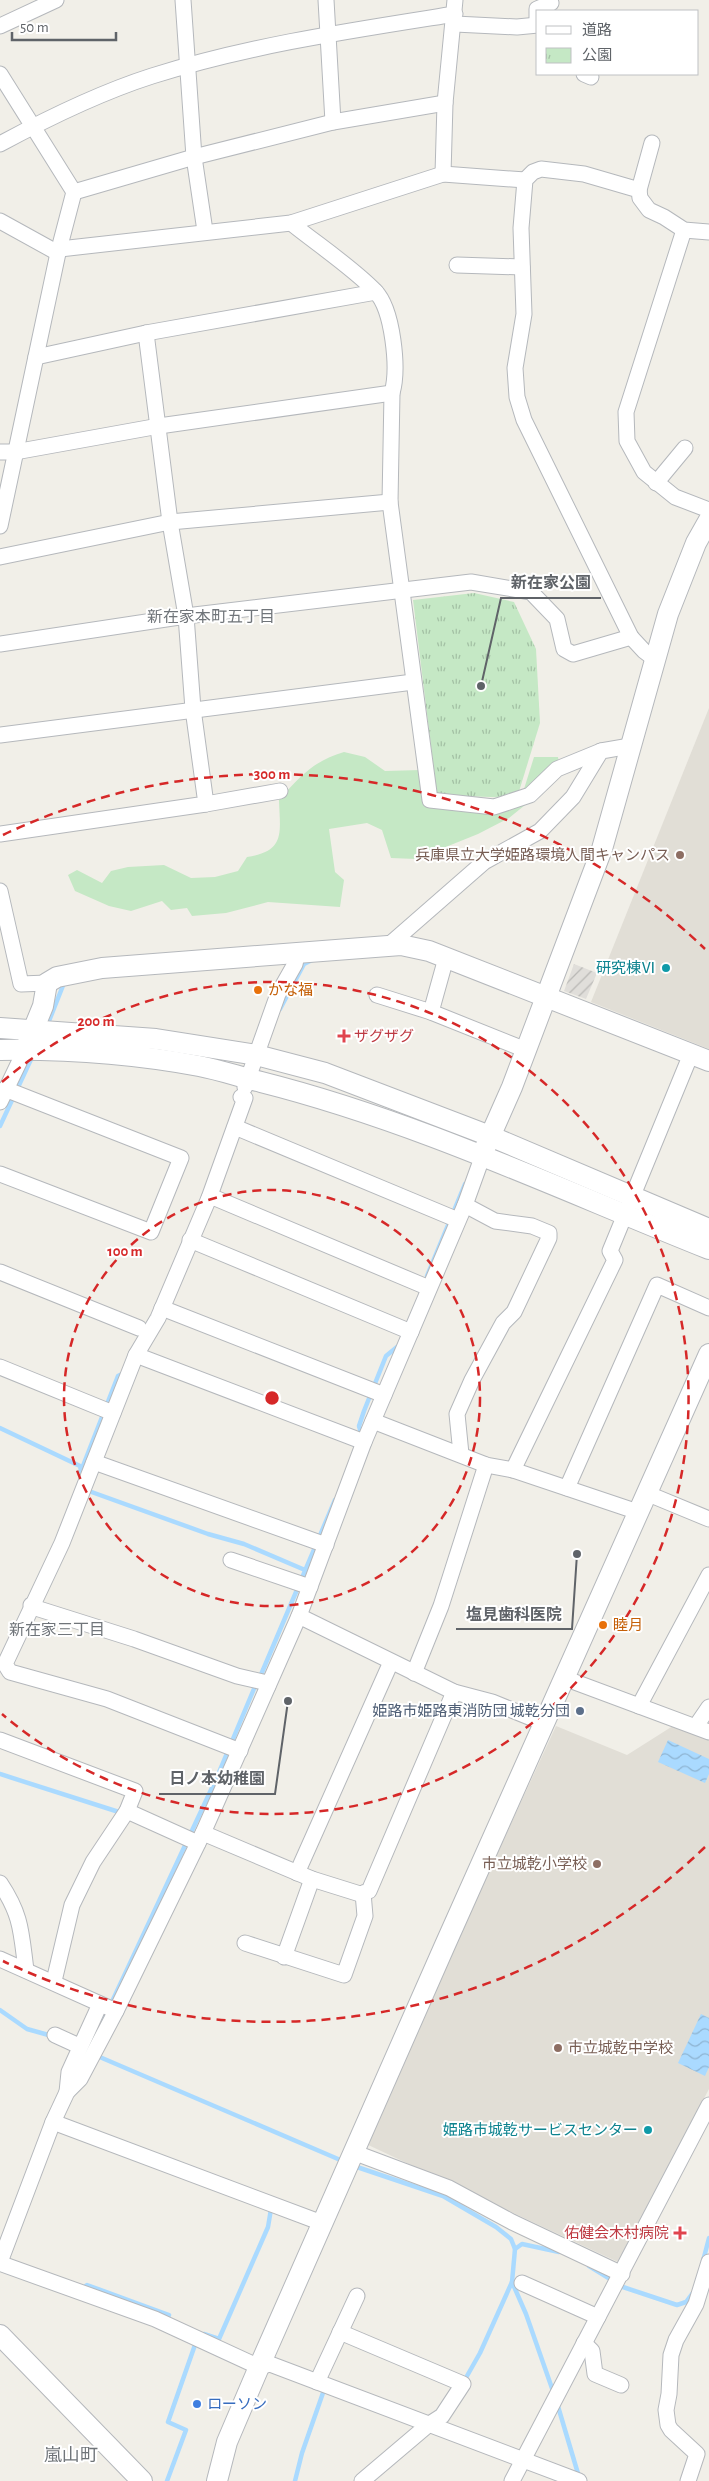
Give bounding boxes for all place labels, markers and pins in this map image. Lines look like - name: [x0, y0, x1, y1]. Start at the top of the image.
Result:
- callout: 新在家公園: [501, 567, 601, 598]
- place label: 兵庫県立大学姫路環境人間キャンパス: [415, 847, 670, 863]
- marker: 兵庫県立大学姫路環境人間キャンパス: [674, 849, 686, 861]
- place label: 研究棟Ⅵ: [596, 959, 656, 976]
- marker: 研究棟Ⅵ: [660, 962, 672, 974]
- place label: かな福: [268, 982, 313, 998]
- marker: かな福: [252, 984, 264, 996]
- place label: ザグザグ: [354, 1028, 414, 1044]
- marker: ザグザグ: [338, 1030, 350, 1042]
- centre of rings: [263, 1389, 281, 1407]
- callout: 塩見歯科医院: [456, 1598, 572, 1629]
- place label: 睦月: [613, 1617, 643, 1633]
- marker: 睦月: [597, 1619, 609, 1631]
- place label: 姫路市姫路東消防団 城乾分団: [373, 1703, 570, 1719]
- marker: 姫路市姫路東消防団 城乾分団: [574, 1705, 586, 1717]
- callout: 日ノ本幼稚園: [159, 1763, 275, 1794]
- place label: 市立城乾小学校: [482, 1856, 587, 1872]
- marker: 市立城乾小学校: [591, 1858, 603, 1870]
- place label: 市立城乾中学校: [568, 2040, 673, 2056]
- marker: 市立城乾中学校: [552, 2042, 564, 2054]
- place label: 姫路市城乾サービスセンター: [443, 2122, 638, 2138]
- marker: 姫路市城乾サービスセンター: [642, 2124, 654, 2136]
- place label: 佑健会木村病院: [564, 2224, 669, 2241]
- marker: 佑健会木村病院: [673, 2226, 687, 2240]
- place label: ローソン: [207, 2397, 267, 2412]
- marker: ローソン: [191, 2398, 203, 2410]

